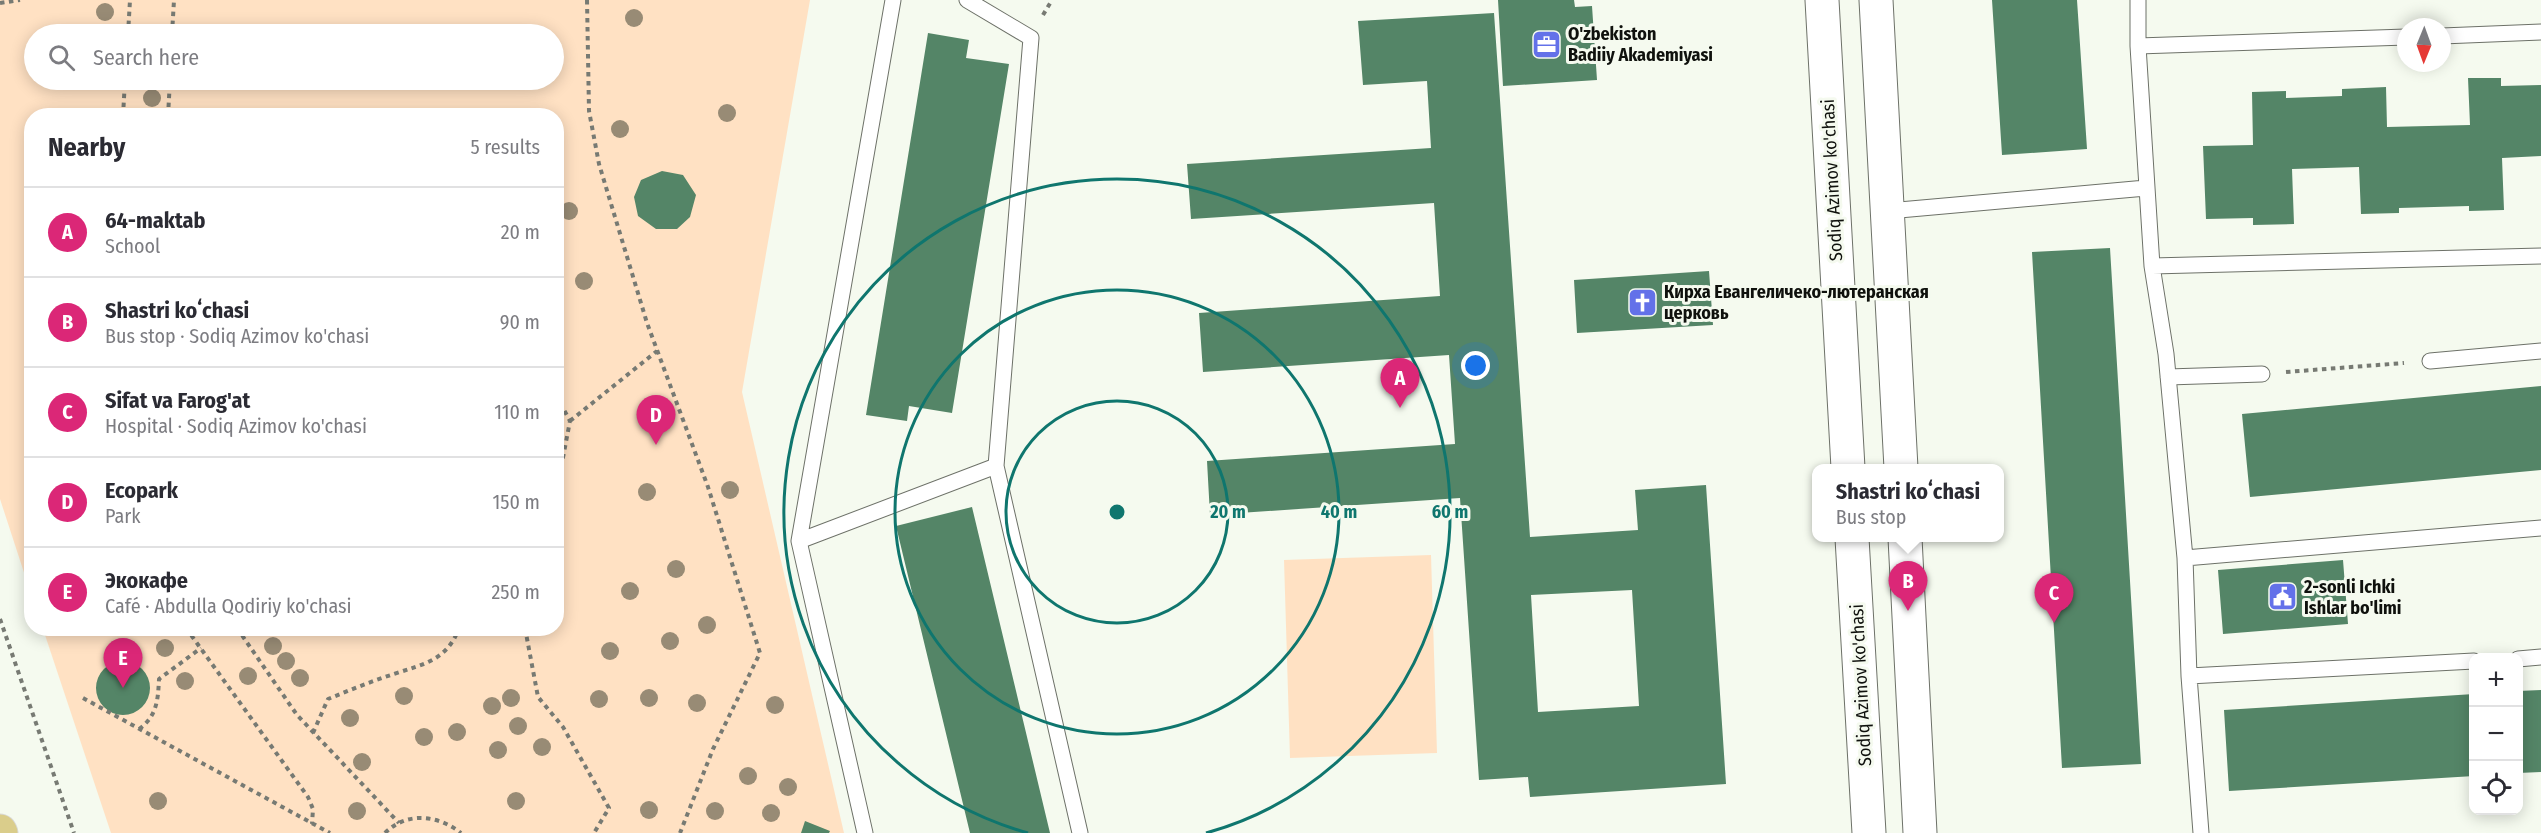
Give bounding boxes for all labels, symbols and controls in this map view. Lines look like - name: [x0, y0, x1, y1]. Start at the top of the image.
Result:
- north arrow: [2397, 18, 2451, 72]
- place label: O'zbekiston Badiiy Akademiyasi: [1568, 23, 1713, 66]
- search box: [24, 24, 564, 90]
- office icon: O'zbekiston Badiiy Akademiyasi: [1531, 28, 1563, 60]
- icon: search: [45, 41, 78, 74]
- text: Search here: [93, 44, 199, 71]
- street label: Sodiq Azimov ko'chasi: [1817, 98, 1847, 262]
- text: Nearby: [48, 132, 125, 163]
- text: 5 results: [470, 135, 540, 159]
- text: 64-maktab: [105, 207, 205, 234]
- text: A: [62, 220, 73, 244]
- text: 20 m: [501, 220, 540, 244]
- text: School: [105, 234, 160, 258]
- place label: Кирха Евангеличеко-лютеранская церковь: [1664, 281, 1929, 324]
- church icon: Кирха Евангеличеко-лютеранская церковь: [1627, 286, 1659, 318]
- text: Shastri koʻchasi: [105, 297, 249, 324]
- text: B: [62, 310, 73, 334]
- text: 90 m: [500, 310, 540, 334]
- text: Bus stop · Sodiq Azimov ko'chasi: [105, 324, 369, 348]
- your location: [1461, 351, 1490, 380]
- pin: A: [1380, 358, 1420, 408]
- text: Sifat va Farog'at: [105, 387, 250, 414]
- pin: D: [636, 396, 676, 445]
- text: C: [62, 400, 73, 424]
- text: 110 m: [494, 400, 540, 424]
- text: Hospital · Sodiq Azimov ko'chasi: [105, 414, 367, 438]
- popup: [1812, 464, 2004, 542]
- text: Ecopark: [105, 477, 178, 504]
- text: Shastri koʻchasi: [1836, 478, 1980, 505]
- text: D: [62, 490, 73, 514]
- text: 150 m: [493, 490, 540, 514]
- text: 20 m: [1209, 501, 1246, 523]
- text: 40 m: [1321, 501, 1357, 523]
- text: 60 m: [1432, 501, 1468, 523]
- centre of rings: [1107, 502, 1127, 522]
- text: Park: [105, 504, 141, 528]
- text: Bus stop: [1836, 505, 1906, 529]
- pin: B: [1888, 562, 1928, 611]
- text: Экокафе: [105, 567, 188, 594]
- pin: C: [2034, 574, 2074, 623]
- place label: 2-sonli Ichki Ishlar bo'limi: [2303, 576, 2401, 619]
- text: E: [63, 580, 72, 604]
- text: 250 m: [492, 580, 540, 604]
- public building icon: 2-sonli Ichki Ishlar bo'limi: [2267, 581, 2299, 613]
- text: Café · Abdulla Qodiriy ko'chasi: [105, 594, 352, 618]
- street label: Sodiq Azimov ko'chasi: [1846, 603, 1876, 767]
- pin: E: [104, 638, 142, 688]
- map controls: [2469, 653, 2523, 815]
- button: +: [2469, 653, 2523, 707]
- button: −: [2469, 707, 2523, 761]
- button: locate: [2469, 761, 2523, 815]

